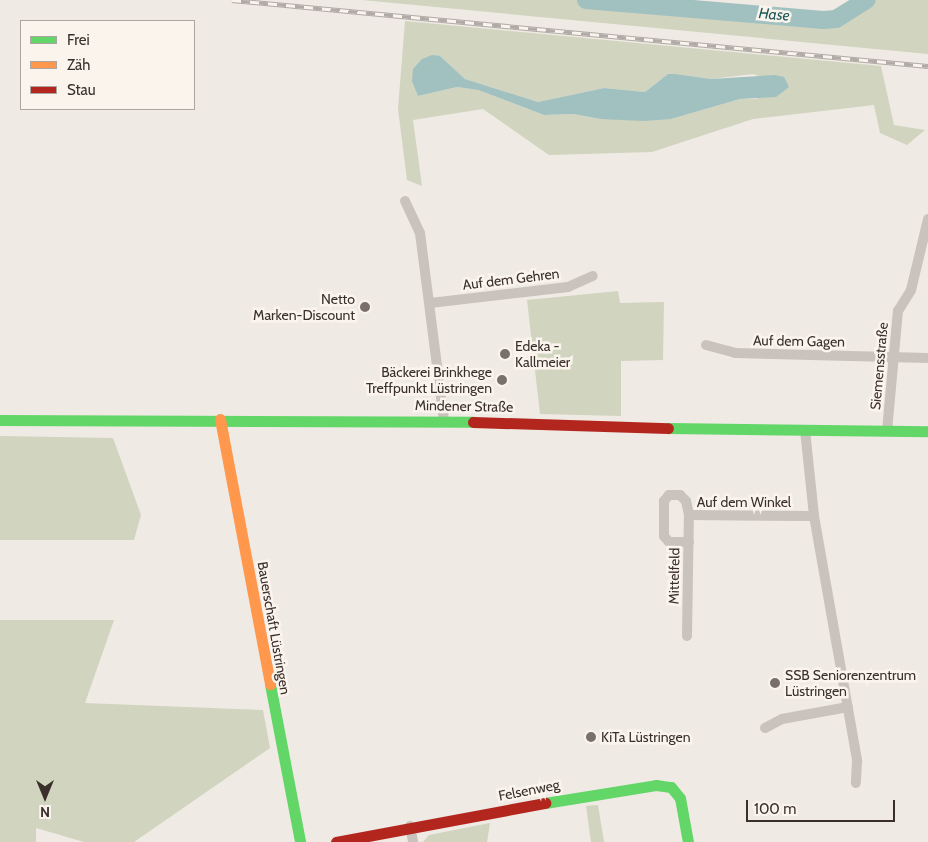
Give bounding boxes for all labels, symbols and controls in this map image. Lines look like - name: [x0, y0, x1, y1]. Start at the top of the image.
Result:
- water label: Hase: [758, 5, 790, 25]
- legend: [20, 20, 195, 110]
- text: Frei: [67, 31, 90, 49]
- text: Zäh: [67, 56, 90, 74]
- text: Stau: [67, 81, 96, 99]
- street label: Auf dem Gehren: [462, 265, 560, 293]
- place label: Netto Marken-Discount: [253, 291, 355, 324]
- marker: Netto Marken-Discount: [359, 301, 371, 313]
- street label: Siemensstraße: [867, 321, 891, 411]
- street label: Auf dem Gagen: [753, 332, 845, 350]
- place label: Edeka - Kallmeier: [515, 338, 570, 371]
- marker: Edeka - Kallmeier: [499, 348, 511, 360]
- place label: Bäckerei Brinkhege Treffpunkt Lüstringen: [366, 364, 492, 397]
- marker: Bäckerei Brinkhege Treffpunkt Lüstringen: [496, 374, 508, 386]
- street label: Mindener Straße: [415, 397, 513, 415]
- street label: Auf dem Winkel: [697, 494, 791, 510]
- street label: Mittelfeld: [665, 548, 683, 604]
- street label: Bauerschaft Lüstringen: [254, 560, 294, 696]
- place label: SSB Seniorenzentrum Lüstringen: [785, 667, 916, 700]
- marker: SSB Seniorenzentrum Lüstringen: [769, 677, 781, 689]
- place label: KiTa Lüstringen: [601, 729, 690, 745]
- marker: KiTa Lüstringen: [585, 731, 597, 743]
- north arrow: [20, 772, 70, 822]
- street label: Felsenweg: [497, 776, 561, 804]
- scale bar: [748, 790, 897, 822]
- text: 100 m: [754, 800, 796, 818]
- text: N: [40, 803, 50, 821]

